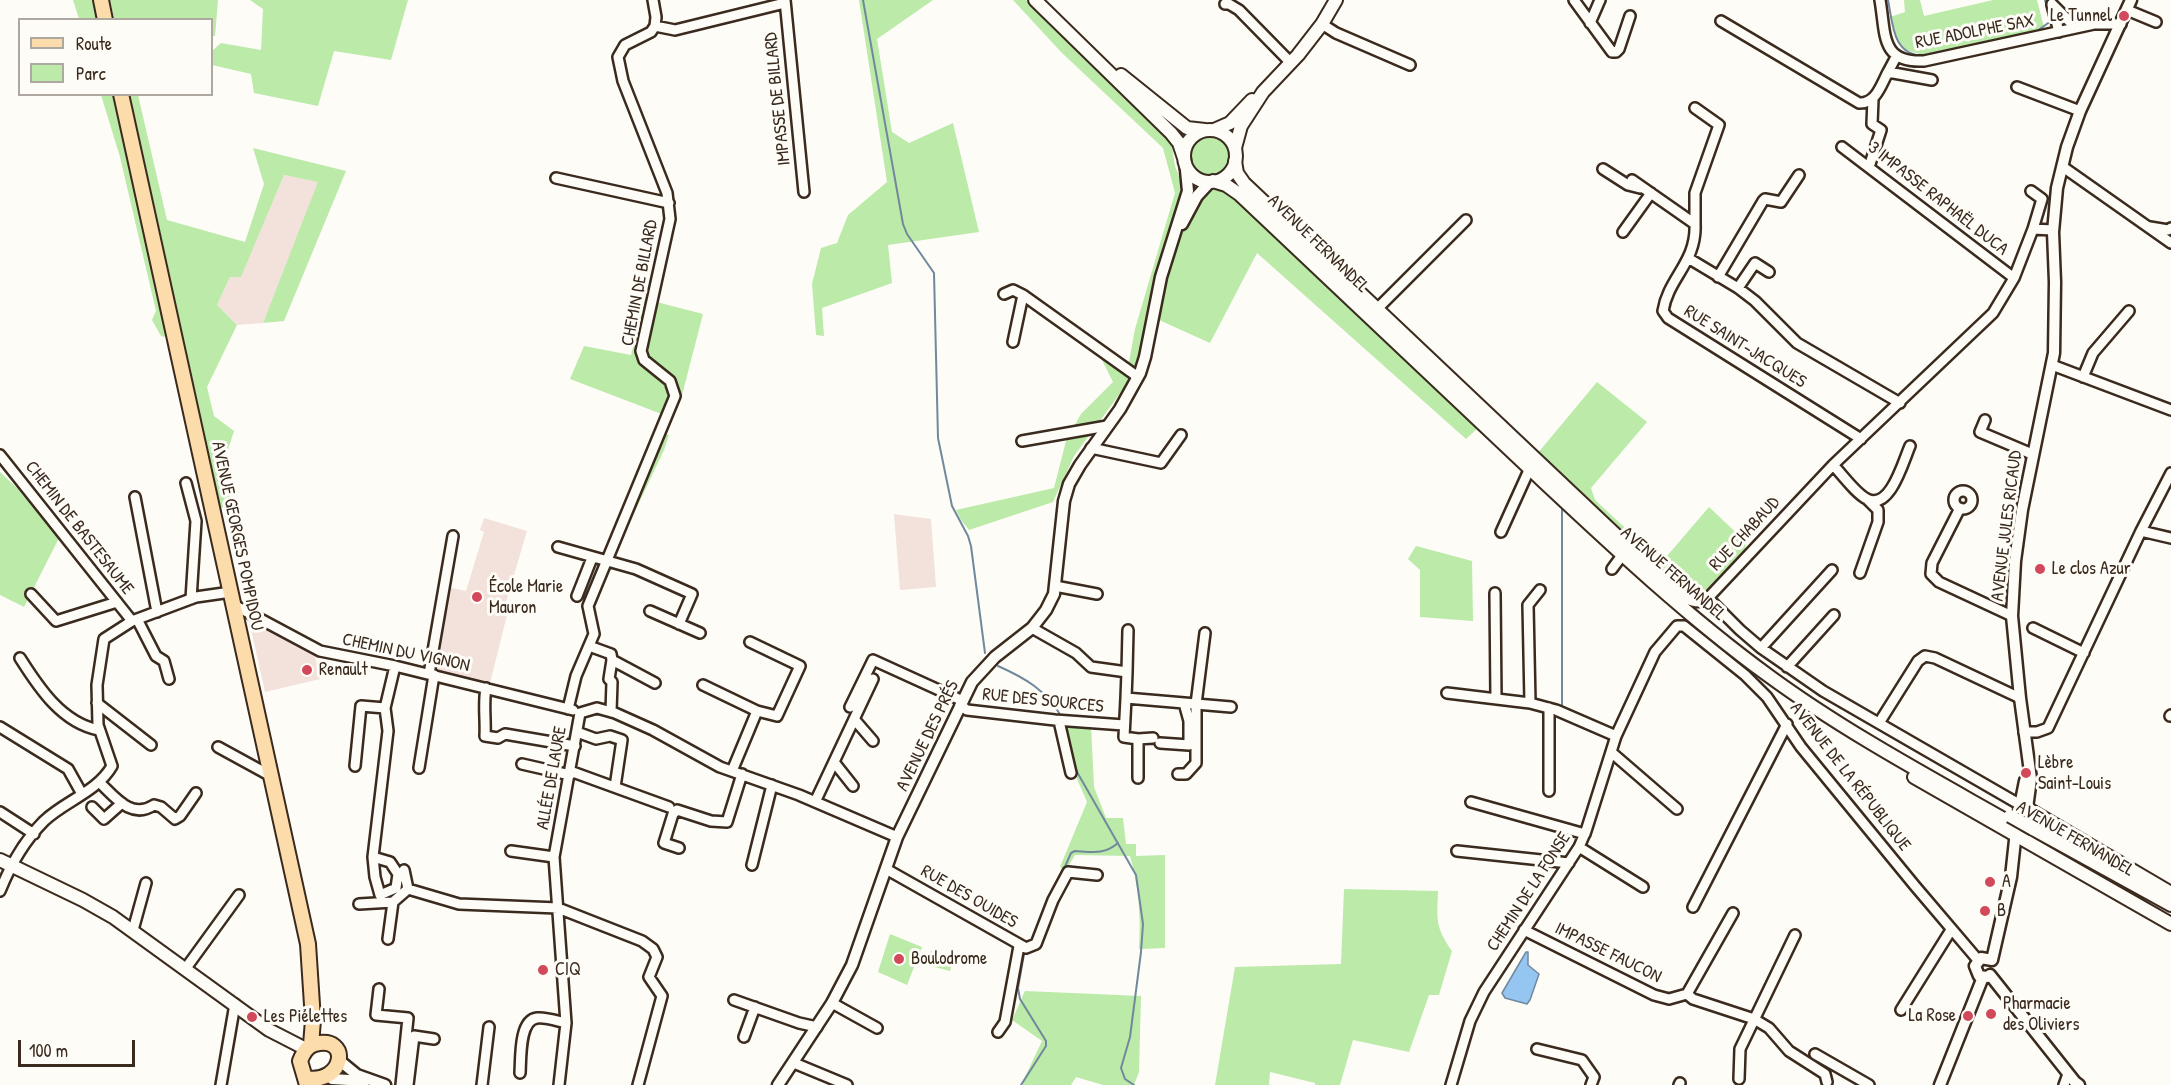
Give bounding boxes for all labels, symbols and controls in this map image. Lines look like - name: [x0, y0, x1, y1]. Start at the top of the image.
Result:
- place label: Le Tunnel: [2050, 5, 2112, 27]
- marker: Le Tunnel: [2117, 9, 2131, 23]
- street label: RUE ADOLPHE SAX: [1913, 10, 2037, 54]
- legend: [18, 18, 213, 96]
- text: Route: [76, 31, 112, 56]
- street label: IMPASSE DE BILLARD: [760, 31, 796, 167]
- text: Parc: [76, 61, 106, 86]
- street label: 3 IMPASSE RAPHAËL DUCA: [1864, 138, 2012, 260]
- street label: AVENUE FERNANDEL: [1263, 190, 1373, 298]
- street label: CHEMIN DE BILLARD: [617, 218, 663, 348]
- street label: RUE SAINT-JACQUES: [1680, 301, 1810, 393]
- street label: AVENUE GEORGES POMPIDOU: [206, 439, 268, 633]
- street label: AVENUE JULES RICAUD: [1987, 449, 2027, 603]
- street label: CHEMIN DE BASTESAUME: [20, 457, 138, 599]
- street label: RUE CHABAUD: [1705, 492, 1785, 576]
- street label: AVENUE FERNANDEL: [1616, 522, 1730, 626]
- place label: Le clos Azur: [2052, 558, 2131, 580]
- marker: Le clos Azur: [2033, 562, 2047, 576]
- place label: École Marie Mauron: [489, 576, 563, 618]
- marker: École Marie Mauron: [470, 590, 484, 604]
- street label: CHEMIN DU VIGNON: [340, 629, 472, 677]
- place label: Renault: [319, 659, 368, 681]
- marker: Renault: [300, 663, 314, 677]
- street label: AVENUE DES PRÉS: [892, 677, 964, 795]
- street label: RUE DES SOURCES: [981, 684, 1105, 718]
- street label: AVENUE DE LA RÉPUBLIQUE: [1785, 698, 1915, 856]
- street label: ALLÉE DE LAURE: [532, 725, 572, 831]
- place label: Lèbre Saint-Louis: [2038, 752, 2111, 795]
- marker: Lèbre Saint-Louis: [2019, 766, 2033, 780]
- street label: AVENUE FERNANDEL: [2012, 797, 2138, 881]
- street label: CHEMIN DE LA FONSE: [1482, 828, 1576, 956]
- street label: RUE DES OUIDES: [917, 861, 1021, 933]
- place label: A: [2002, 871, 2011, 893]
- marker: A: [1983, 875, 1997, 889]
- place label: B: [1997, 900, 2006, 922]
- marker: B: [1978, 904, 1992, 918]
- street label: IMPASSE FAUCON: [1551, 918, 1665, 988]
- place label: Boulodrome: [911, 948, 987, 970]
- marker: Boulodrome: [892, 952, 906, 966]
- place label: CIQ: [555, 959, 581, 981]
- marker: CIQ: [536, 963, 550, 977]
- place label: Pharmacie des Oliviers: [2003, 993, 2079, 1036]
- place label: La Rose: [1909, 1005, 1956, 1027]
- place label: Les Piélettes: [264, 1006, 347, 1028]
- marker: Pharmacie des Oliviers: [1984, 1007, 1998, 1021]
- marker: La Rose: [1961, 1009, 1975, 1023]
- marker: Les Piélettes: [245, 1010, 259, 1024]
- scale bar: [21, 1028, 138, 1066]
- text: 100 m: [29, 1038, 68, 1063]

